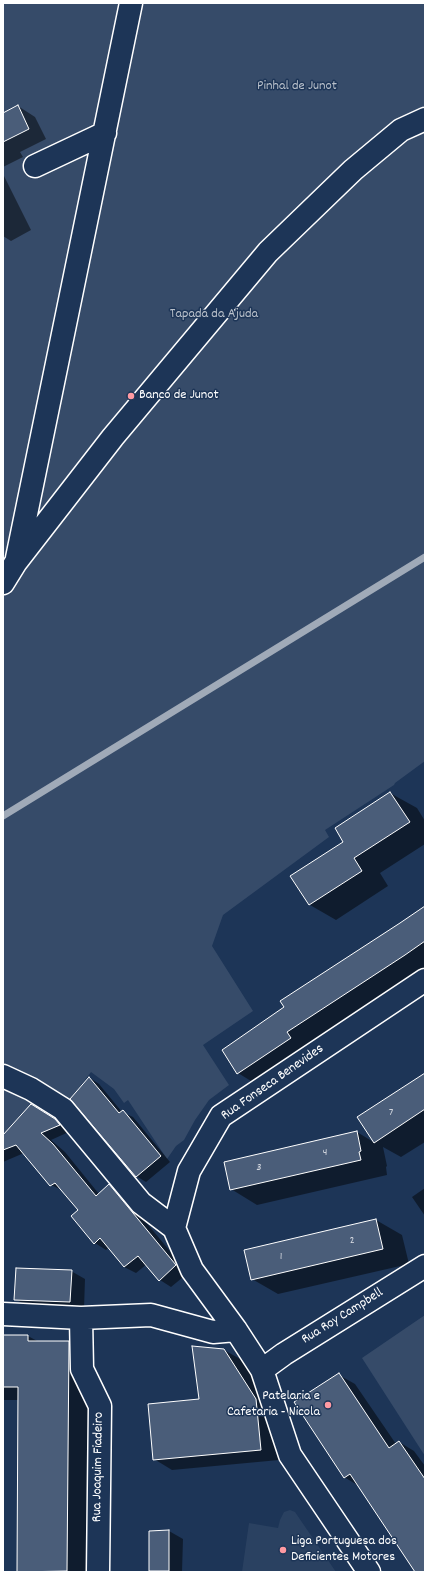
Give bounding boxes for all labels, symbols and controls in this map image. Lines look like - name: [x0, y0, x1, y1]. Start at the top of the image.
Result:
- park label: Pinhal de Junot: [257, 79, 337, 95]
- park label: Tapada da Ajuda: [170, 307, 258, 323]
- place label: Banco de Junot: [139, 388, 219, 404]
- marker: Banco de Junot: [126, 391, 136, 401]
- street label: Rua Fonseca Benevides: [218, 1041, 328, 1125]
- house number: 7: [389, 1106, 393, 1120]
- house number: 4: [323, 1146, 327, 1160]
- house number: 3: [256, 1161, 262, 1175]
- house number: 2: [349, 1234, 355, 1248]
- house number: 1: [280, 1250, 282, 1264]
- street label: Rua Roy Campbell: [299, 1285, 387, 1349]
- place label: Patelaria e Cafetaria - Nicola: [227, 1389, 320, 1422]
- marker: Patelaria e Cafetaria - Nicola: [323, 1400, 333, 1410]
- street label: Rua Joaquim Fiadeiro: [90, 1412, 108, 1522]
- place label: Liga Portuguesa dos Deficientes Motores: [291, 1534, 397, 1566]
- marker: Liga Portuguesa dos Deficientes Motores: [278, 1545, 288, 1555]

